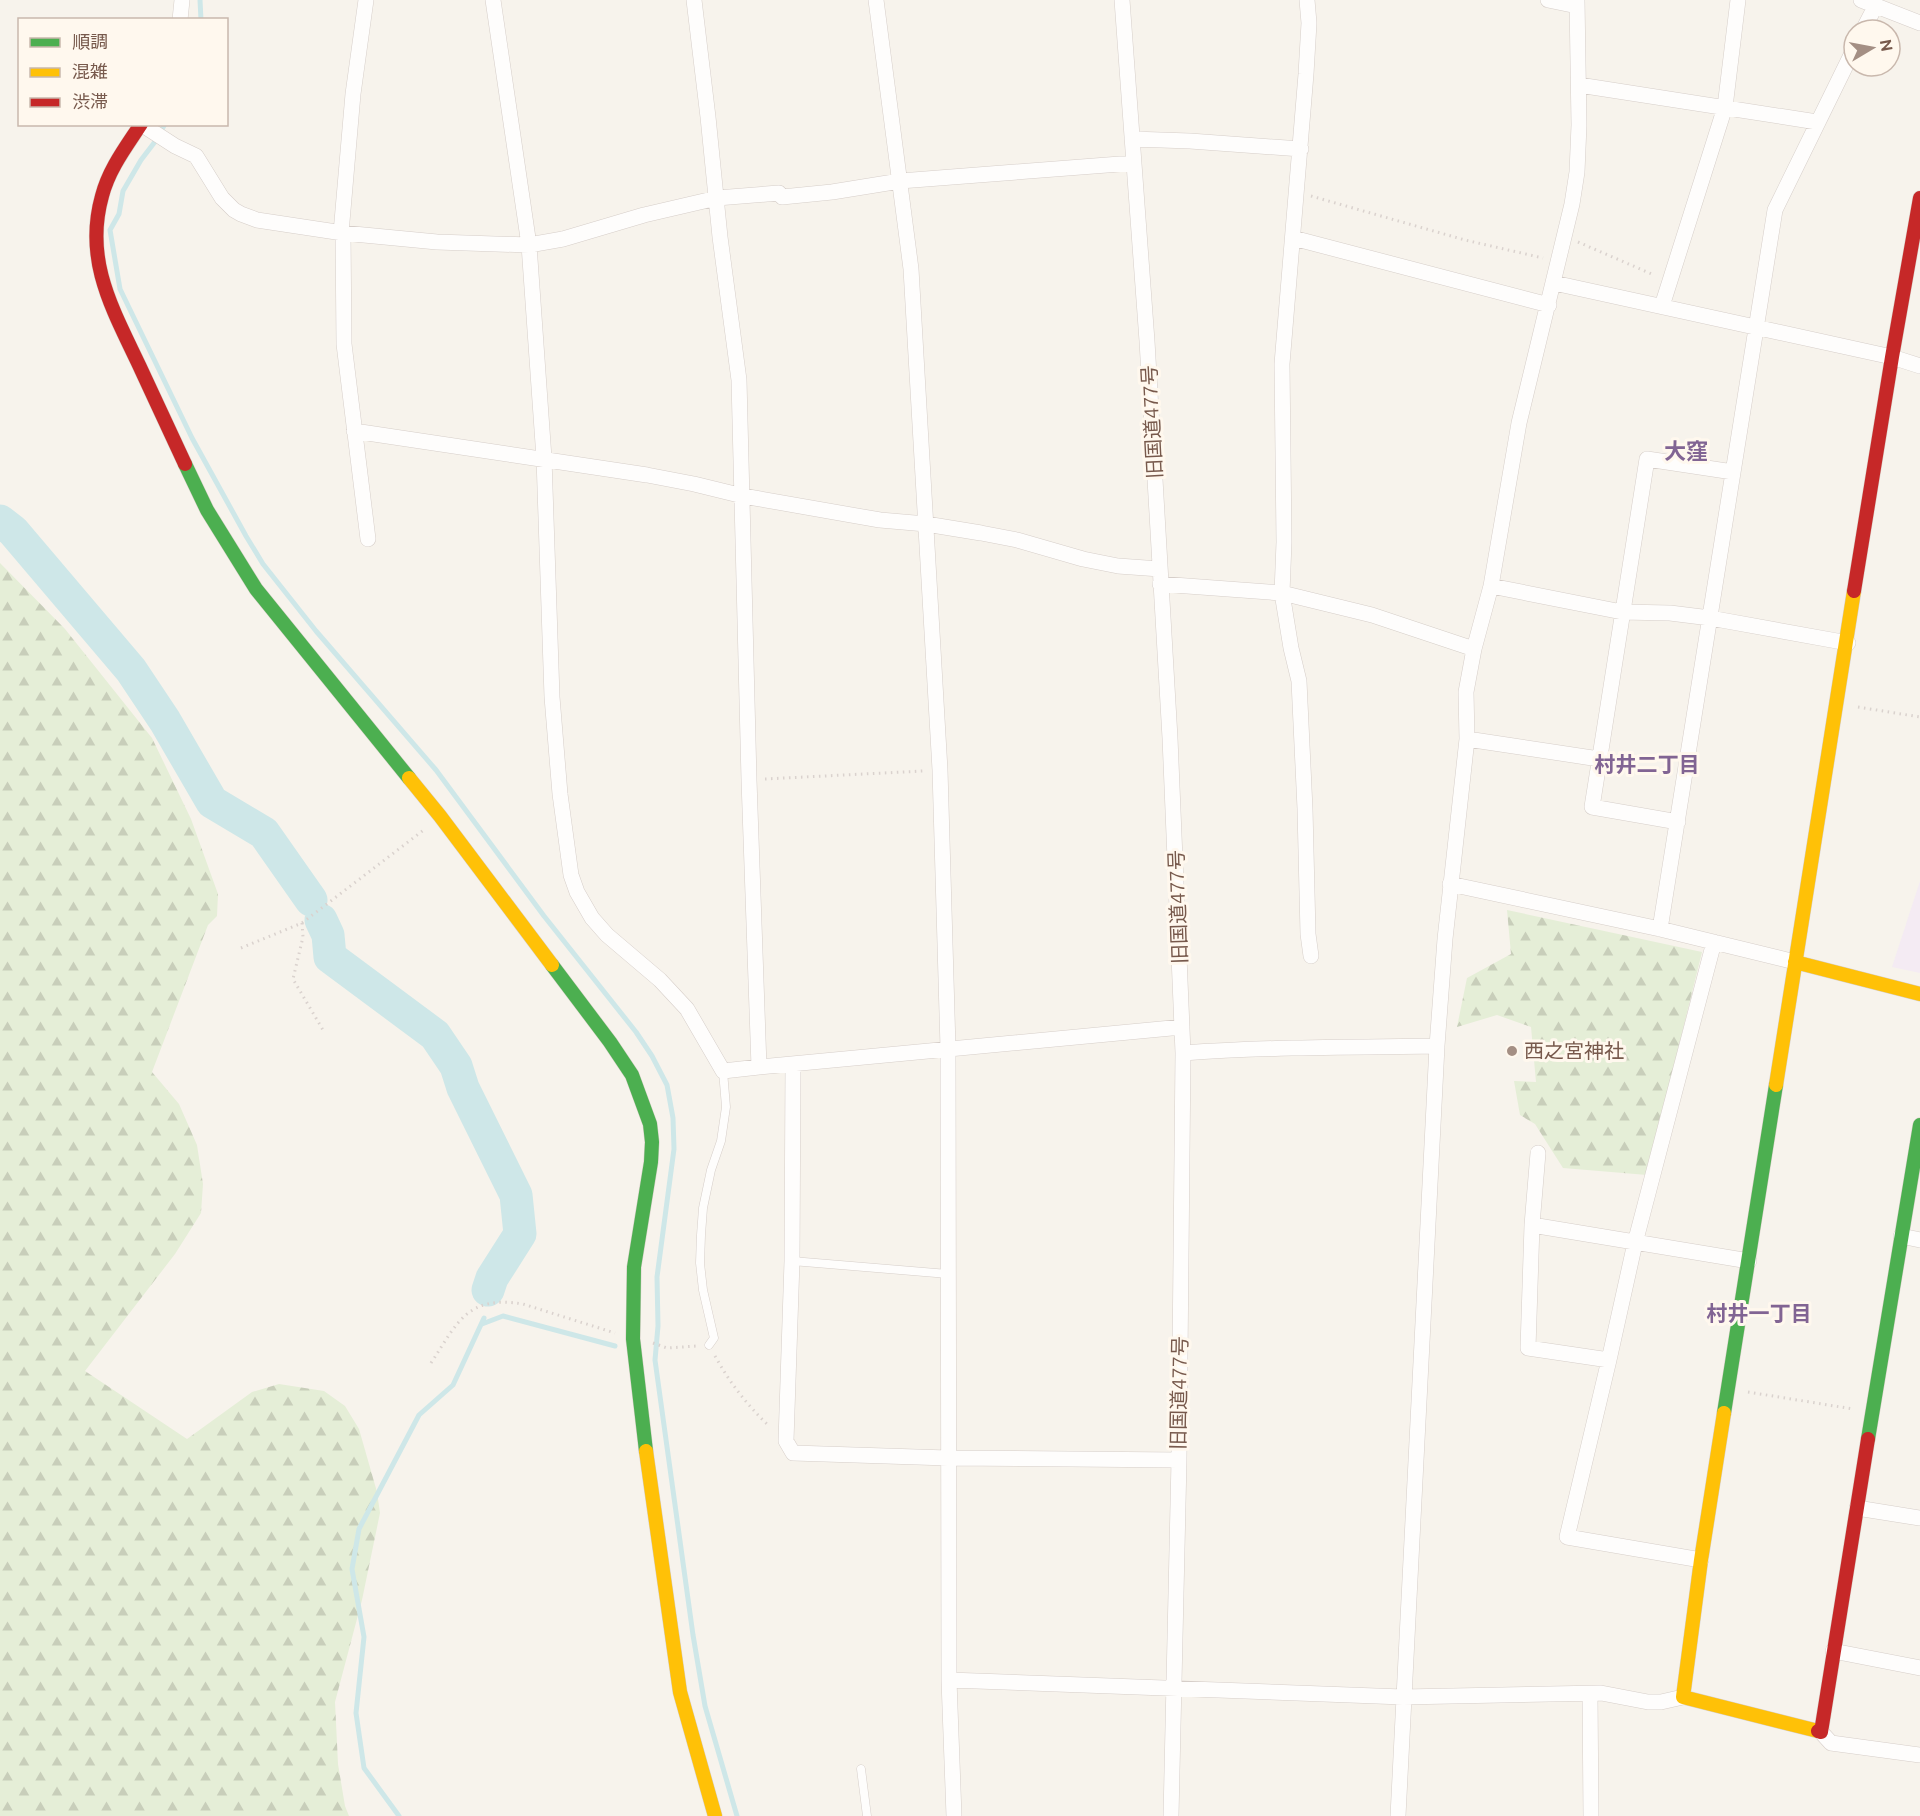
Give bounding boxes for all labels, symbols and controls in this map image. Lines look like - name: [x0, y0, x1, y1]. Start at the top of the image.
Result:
- legend: [18, 18, 228, 126]
- north arrow: [1842, 18, 1902, 78]
- text: 順調: [72, 31, 108, 51]
- text: N: [1877, 38, 1897, 53]
- text: 混雑: [72, 61, 108, 81]
- text: 渋滞: [72, 91, 108, 111]
- street label: 旧国道477号: [1137, 365, 1166, 479]
- district label: 大窪: [1664, 438, 1708, 463]
- district label: 村井二丁目: [1595, 752, 1700, 776]
- street label: 旧国道477号: [1164, 850, 1191, 964]
- place label: 西之宮神社: [1524, 1039, 1624, 1062]
- marker: 西之宮神社: [1505, 1044, 1519, 1058]
- district label: 村井一丁目: [1707, 1301, 1812, 1325]
- street label: 旧国道477号: [1166, 1336, 1191, 1450]

